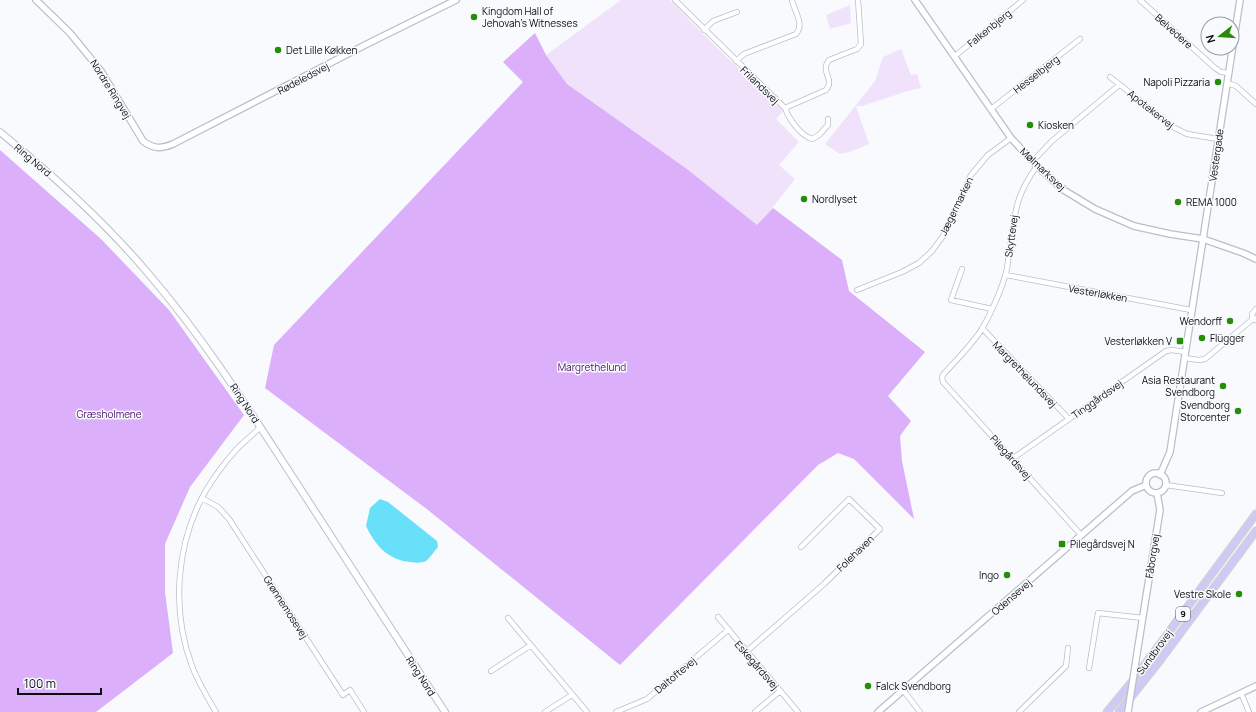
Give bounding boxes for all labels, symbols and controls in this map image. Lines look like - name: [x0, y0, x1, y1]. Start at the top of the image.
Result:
- place label: Kingdom Hall of Jehovah's Witnesses: [482, 4, 578, 30]
- street label: Falkenbjerg: [964, 6, 1014, 50]
- street label: Belvedere: [1152, 10, 1196, 52]
- marker: Kingdom Hall of Jehovah's Witnesses: [469, 12, 479, 22]
- north arrow: [1200, 16, 1240, 56]
- text: N: [1202, 33, 1218, 45]
- place label: Det Lille Køkken: [286, 43, 357, 57]
- marker: Det Lille Køkken: [273, 45, 283, 55]
- street label: Hesselbjerg: [1010, 52, 1062, 96]
- street label: Nordre Ringvej: [87, 57, 135, 121]
- street label: Rødeledsvej: [275, 59, 331, 97]
- street label: Frilandsvej: [738, 63, 782, 107]
- place label: Napoli Pizzaria: [1143, 75, 1210, 89]
- marker: Napoli Pizzaria: [1213, 77, 1223, 87]
- street label: Apotekervej: [1125, 86, 1177, 132]
- place label: Kiosken: [1038, 118, 1074, 132]
- marker: Kiosken: [1025, 120, 1035, 130]
- street label: Vestergade: [1205, 128, 1227, 182]
- street label: Ring Nord: [11, 140, 55, 180]
- street label: Mølmarksvej: [1017, 144, 1069, 194]
- street label: Jægermarken: [936, 174, 976, 238]
- place label: Nordlyset: [812, 192, 857, 206]
- marker: Nordlyset: [799, 194, 809, 204]
- place label: REMA 1000: [1186, 195, 1237, 209]
- marker: REMA 1000: [1173, 197, 1183, 207]
- street label: Skyttevej: [1001, 214, 1021, 258]
- street label: Vesterløkken: [1067, 281, 1129, 305]
- place label: Wendorff: [1180, 314, 1222, 328]
- marker: Wendorff: [1225, 316, 1235, 326]
- place label: Flügger: [1210, 331, 1245, 345]
- marker: Flügger: [1197, 333, 1207, 343]
- place label: Vesterløkken V: [1104, 334, 1172, 348]
- marker: Vesterløkken V: [1175, 336, 1185, 346]
- street label: Margrethelundsvej: [990, 338, 1060, 410]
- park label: Margrethelund: [558, 360, 626, 374]
- place label: Asia Restaurant Svendborg: [1142, 373, 1215, 399]
- street label: Tinggårdsvej: [1069, 376, 1125, 422]
- street label: Ring Nord: [227, 380, 263, 426]
- marker: Asia Restaurant Svendborg: [1218, 381, 1228, 391]
- place label: Svendborg Storcenter: [1180, 398, 1230, 424]
- marker: Svendborg Storcenter: [1233, 406, 1243, 416]
- park label: Græsholmene: [76, 407, 142, 421]
- street label: Pilegårdsvej: [987, 432, 1035, 482]
- street label: Folehaven: [833, 532, 877, 574]
- street label: Fåborgvej: [1142, 533, 1162, 579]
- place label: Pilegårdsvej N: [1070, 537, 1135, 551]
- marker: Pilegårdsvej N: [1057, 539, 1067, 549]
- place label: Ingo: [979, 568, 999, 582]
- marker: Ingo: [1002, 570, 1012, 580]
- street label: Grønnemosevej: [260, 573, 312, 641]
- street label: Odensevej: [988, 576, 1034, 618]
- place label: Vestre Skole: [1174, 587, 1231, 601]
- marker: Vestre Skole: [1234, 589, 1244, 599]
- road number: 9: [1176, 607, 1190, 621]
- street label: Sundbrovej: [1133, 627, 1175, 677]
- street label: Eskegårdsvej: [732, 637, 782, 693]
- street label: Ring Nord: [403, 653, 439, 699]
- street label: Daltoftevej: [651, 653, 699, 697]
- scale bar: [18, 670, 101, 696]
- text: 100 m: [24, 675, 56, 692]
- place label: Falck Svendborg: [876, 679, 951, 693]
- marker: Falck Svendborg: [863, 681, 873, 691]

